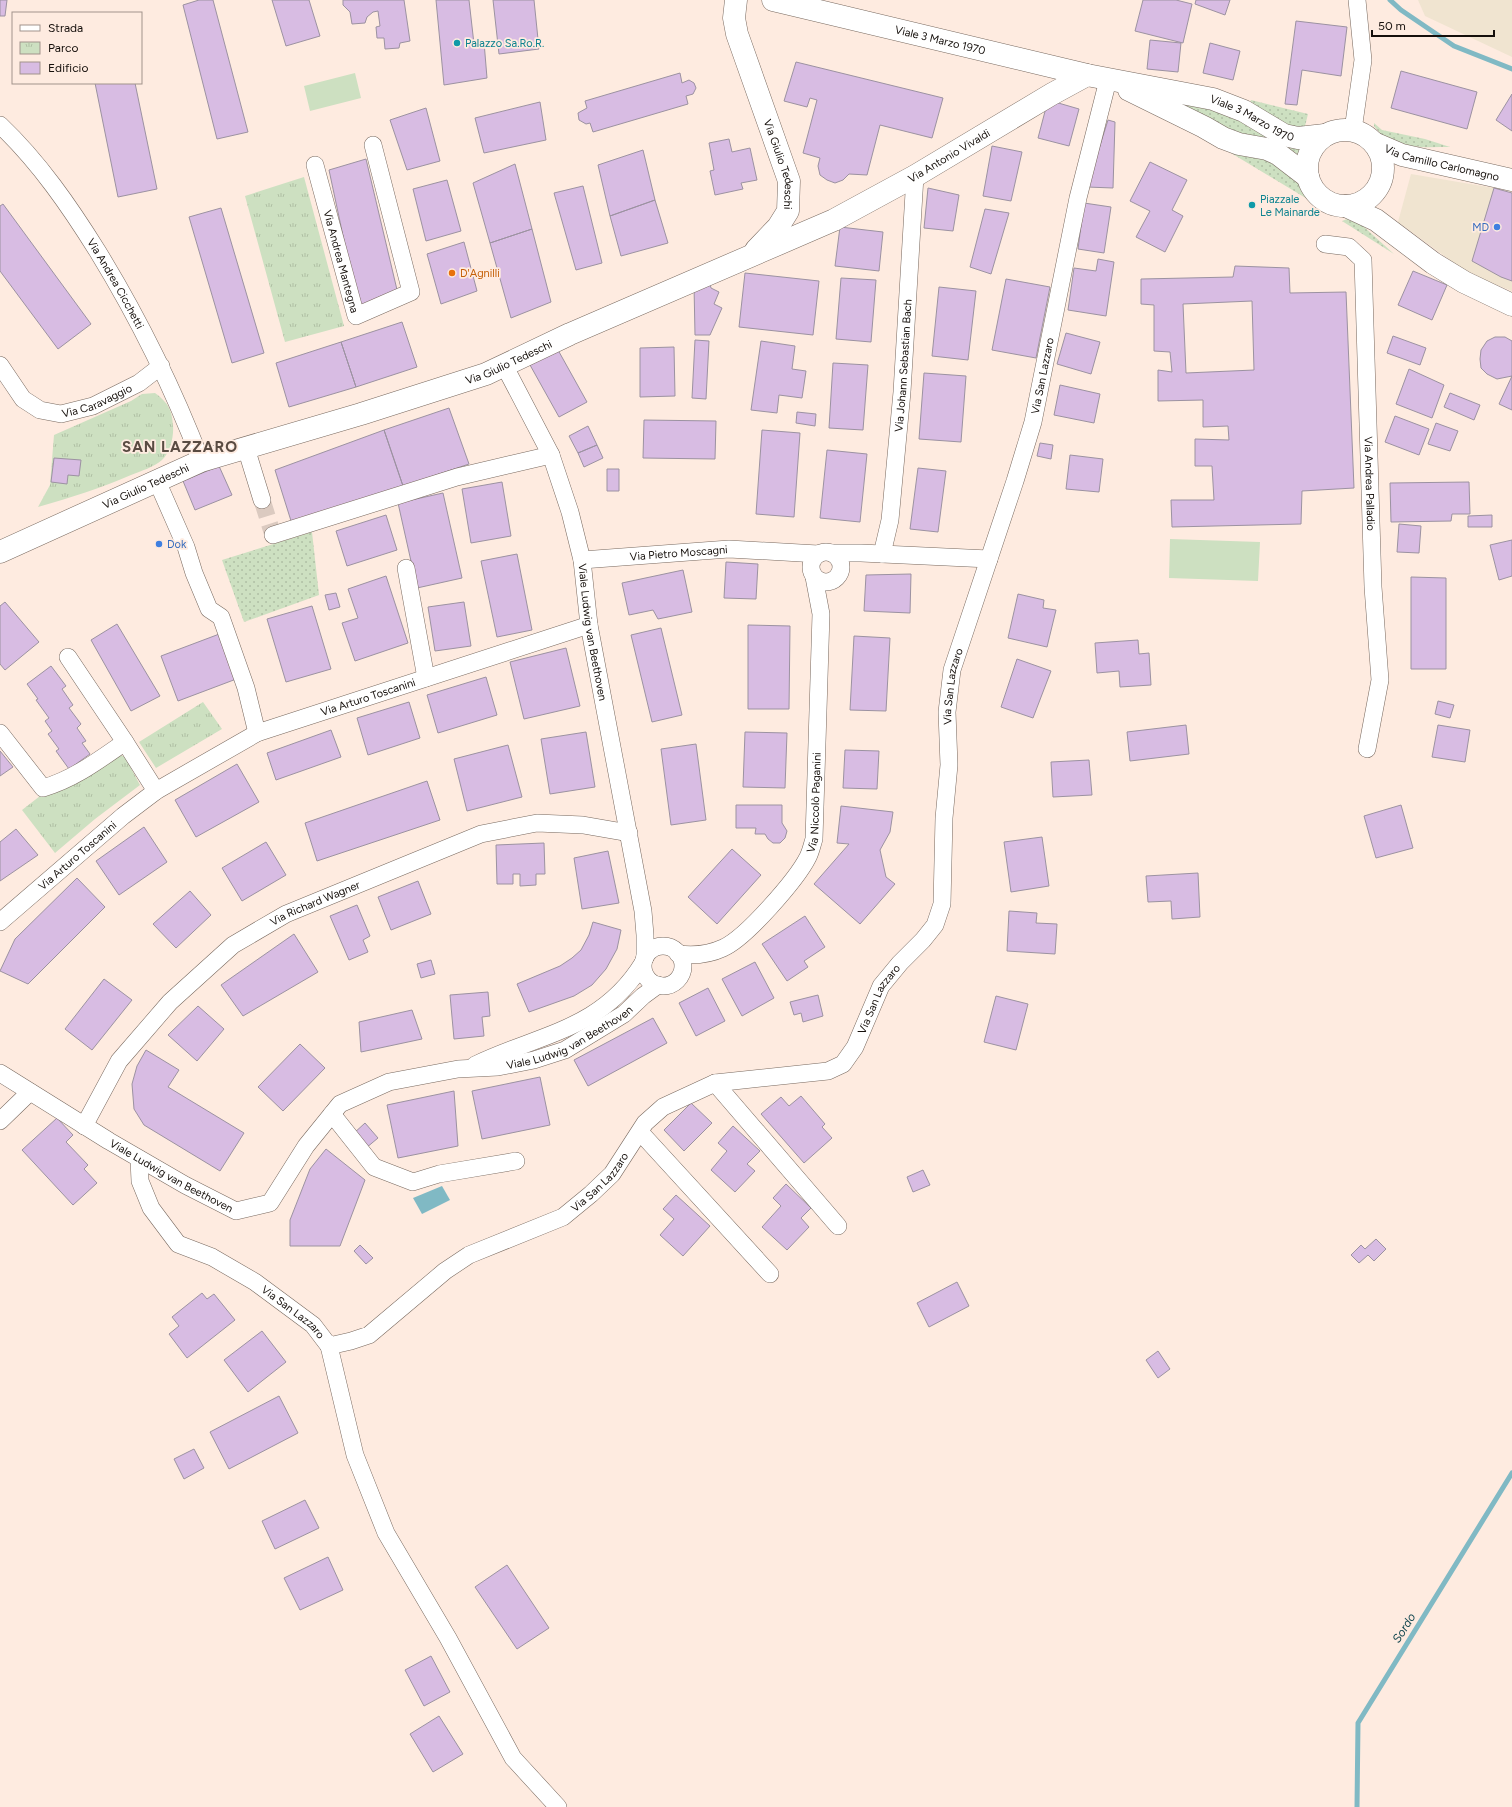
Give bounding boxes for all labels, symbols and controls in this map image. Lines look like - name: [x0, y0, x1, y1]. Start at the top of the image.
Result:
- legend: [12, 12, 142, 84]
- scale bar: [1372, 12, 1494, 38]
- text: 50 m: [1378, 19, 1406, 33]
- text: Strada: [48, 21, 83, 35]
- street label: Viale 3 Marzo 1970: [894, 23, 987, 57]
- place label: Palazzo Sa.Ro.R.: [465, 37, 544, 50]
- marker: Palazzo Sa.Ro.R.: [452, 38, 462, 48]
- text: Parco: [48, 41, 78, 55]
- text: Edificio: [48, 61, 88, 75]
- street label: Viale 3 Marzo 1970: [1208, 92, 1295, 144]
- street label: Via Giulio Tedeschi: [761, 118, 796, 210]
- street label: Via Antonio Vivaldi: [906, 126, 992, 185]
- street label: Via Camillo Carlomagno: [1382, 142, 1501, 183]
- place label: Piazzale Le Mainarde: [1260, 193, 1320, 219]
- marker: Piazzale Le Mainarde: [1247, 200, 1257, 210]
- street label: Via Andrea Mantegna: [321, 209, 361, 314]
- place label: MD: [1472, 221, 1489, 234]
- marker: MD: [1492, 222, 1502, 232]
- street label: Via Andrea Cicchetti: [85, 236, 147, 331]
- place label: D'Agnilli: [460, 267, 500, 280]
- marker: D'Agnilli: [447, 268, 457, 278]
- street label: Via Johann Sebastian Bach: [892, 299, 914, 432]
- street label: Via San Lazzaro: [1028, 336, 1056, 415]
- street label: Via Giulio Tedeschi: [464, 337, 554, 387]
- street label: Via Caravaggio: [60, 381, 134, 420]
- street label: Via Andrea Palladio: [1362, 436, 1378, 531]
- district label: SAN LAZZARO: [122, 438, 238, 456]
- street label: Via Giulio Tedeschi: [101, 461, 191, 511]
- place label: Dok: [167, 538, 187, 551]
- marker: Dok: [154, 539, 164, 549]
- street label: Via Pietro Moscagni: [629, 543, 728, 563]
- street label: Viale Ludwig van Beethoven: [576, 563, 610, 702]
- street label: Via San Lazzaro: [940, 646, 965, 725]
- street label: Via Arturo Toscanini: [319, 675, 417, 718]
- street label: Via Niccolò Paganini: [804, 752, 823, 854]
- street label: Via Arturo Toscanini: [36, 818, 119, 893]
- street label: Via Richard Wagner: [268, 878, 362, 928]
- street label: Via San Lazzaro: [855, 962, 903, 1036]
- street label: Viale Ludwig van Beethoven: [505, 1003, 635, 1072]
- street label: Viale Ludwig van Beethoven: [108, 1136, 235, 1215]
- street label: Via San Lazzaro: [568, 1150, 631, 1214]
- street label: Via San Lazzaro: [259, 1283, 327, 1341]
- water label: Sordo: [1389, 1611, 1419, 1645]

